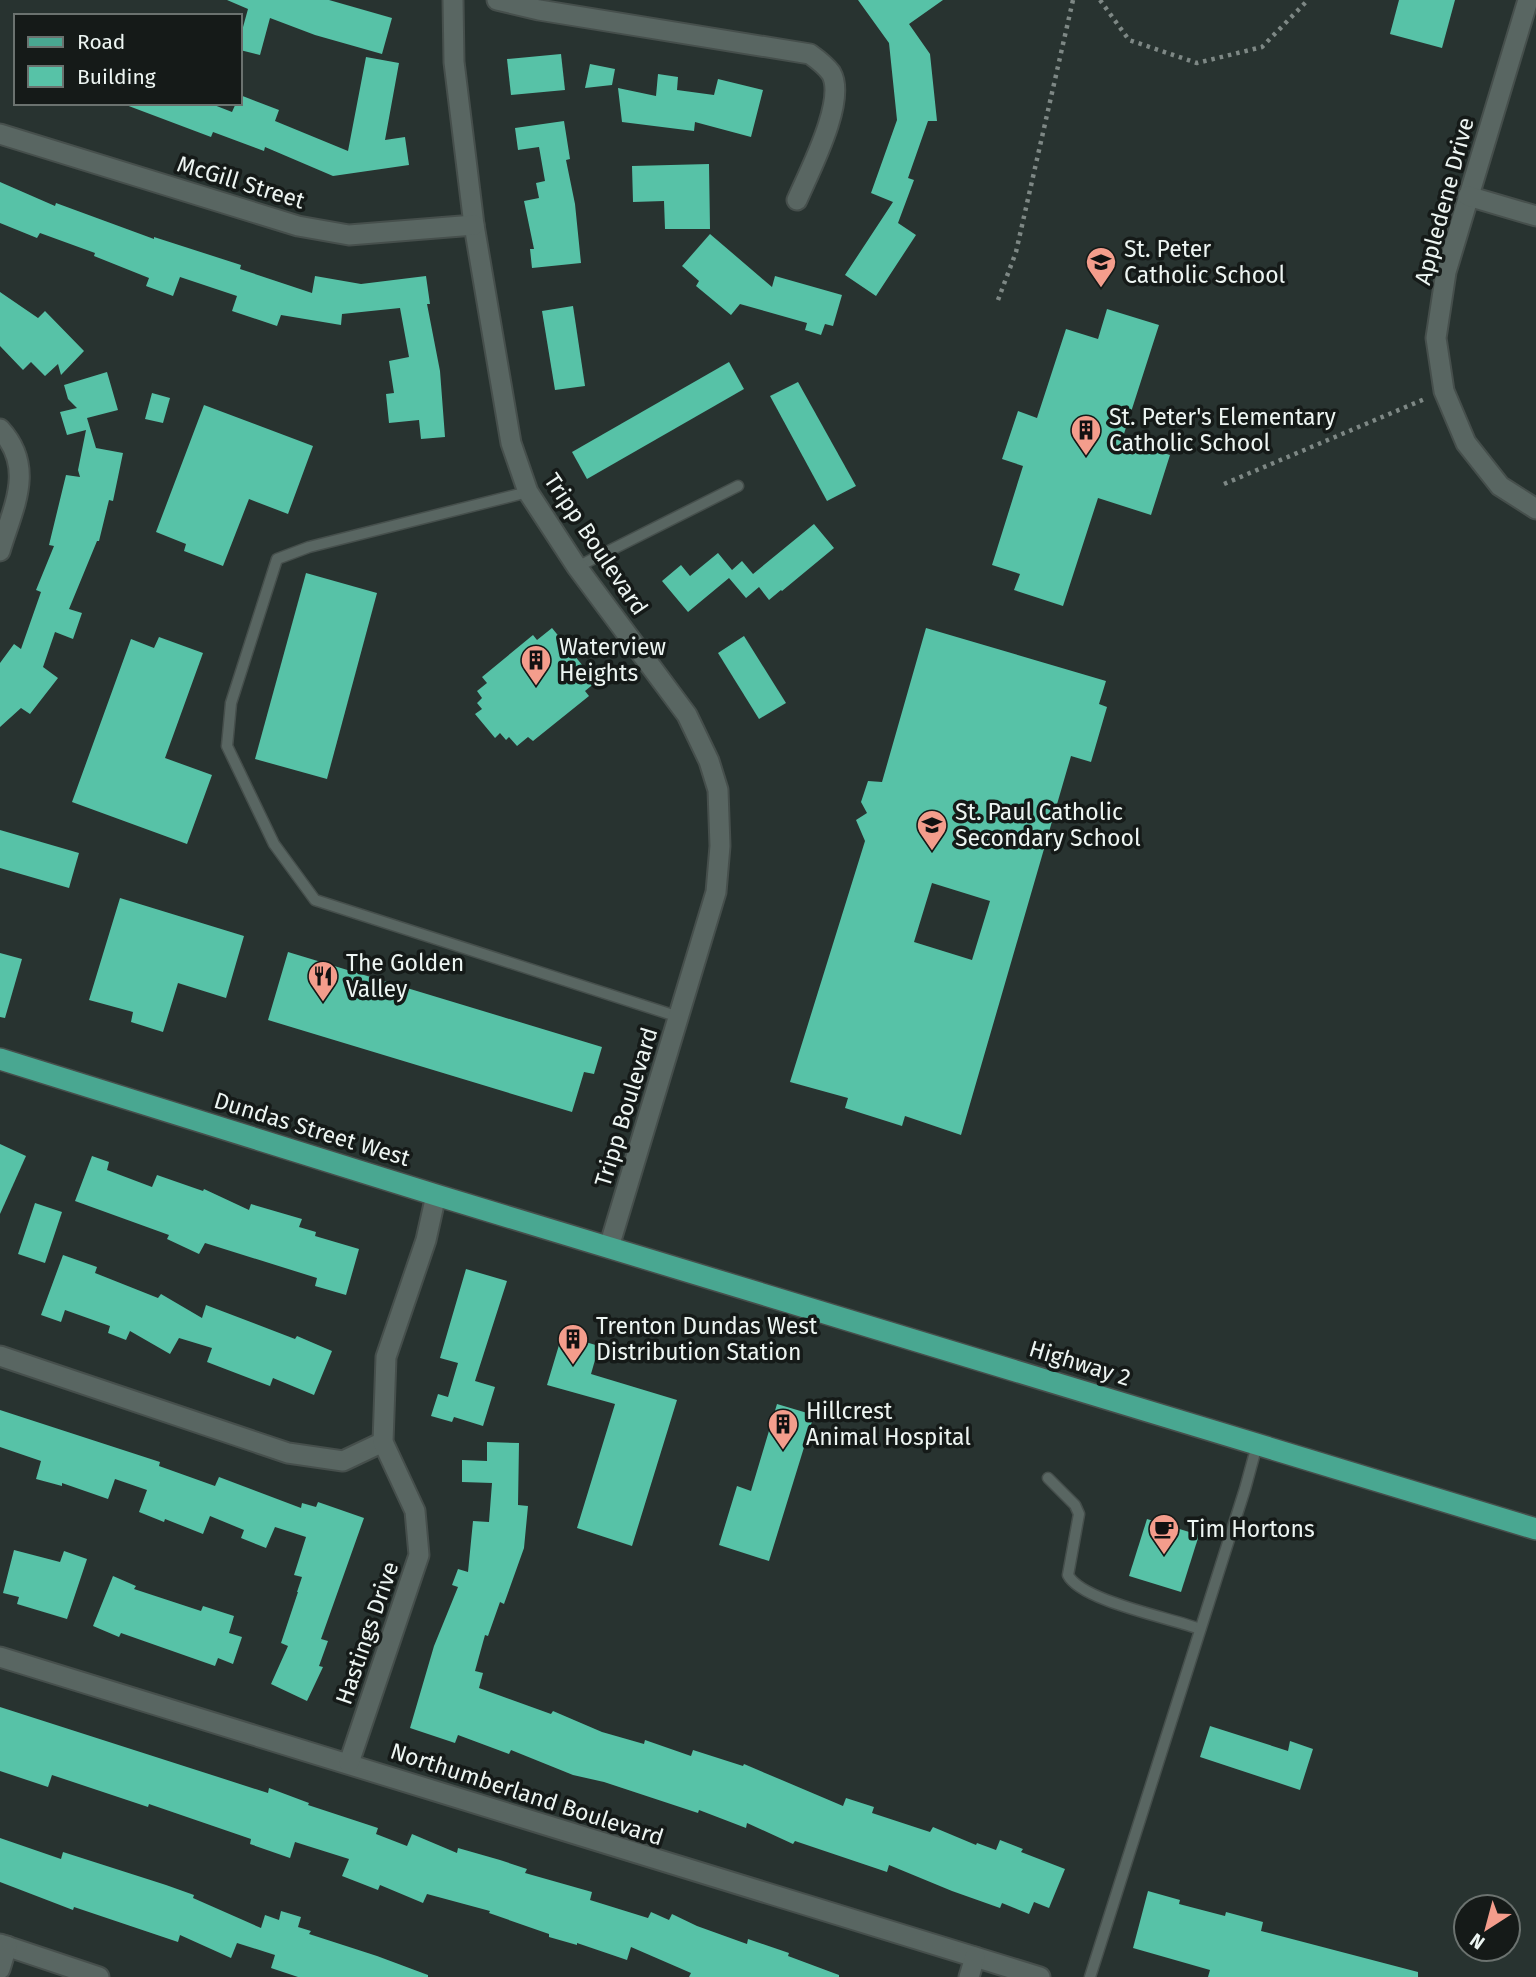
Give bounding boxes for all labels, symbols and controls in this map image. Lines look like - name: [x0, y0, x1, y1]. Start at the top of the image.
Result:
- legend: [14, 14, 242, 105]
- text: Road: [77, 29, 125, 55]
- text: Building: [77, 64, 156, 90]
- street label: Appledene Drive: [1408, 114, 1480, 288]
- street label: McGill Street: [174, 149, 309, 215]
- place label: St. Peter Catholic School: [1124, 235, 1286, 289]
- school or university icon: St. Peter Catholic School: [1084, 245, 1118, 289]
- place label: St. Peter's Elementary Catholic School: [1109, 403, 1336, 457]
- building icon: St. Peter's Elementary Catholic School: [1069, 413, 1103, 457]
- street label: Tripp Boulevard: [538, 468, 654, 620]
- place label: Waterview Heights: [559, 633, 667, 687]
- building icon: Waterview Heights: [519, 643, 553, 687]
- place label: St. Paul Catholic Secondary School: [955, 798, 1141, 852]
- school or university icon: St. Paul Catholic Secondary School: [915, 808, 949, 852]
- place label: The Golden Valley: [346, 949, 464, 1003]
- restaurant icon: The Golden Valley: [306, 959, 340, 1003]
- street label: Tripp Boulevard: [588, 1024, 664, 1190]
- street label: Dundas Street West: [211, 1086, 414, 1172]
- place label: Trenton Dundas West Distribution Station: [596, 1312, 818, 1366]
- building icon: Trenton Dundas West Distribution Station: [556, 1322, 590, 1366]
- street label: Highway 2: [1026, 1334, 1134, 1392]
- place label: Hillcrest Animal Hospital: [806, 1397, 971, 1451]
- building icon: Hillcrest Animal Hospital: [766, 1407, 800, 1451]
- cafe icon: Tim Hortons: [1147, 1512, 1181, 1556]
- place label: Tim Hortons: [1187, 1515, 1315, 1543]
- street label: Hastings Drive: [329, 1558, 405, 1708]
- street label: Northumberland Boulevard: [387, 1737, 667, 1851]
- north arrow: [1452, 1893, 1522, 1963]
- text: N: [1465, 1928, 1489, 1954]

